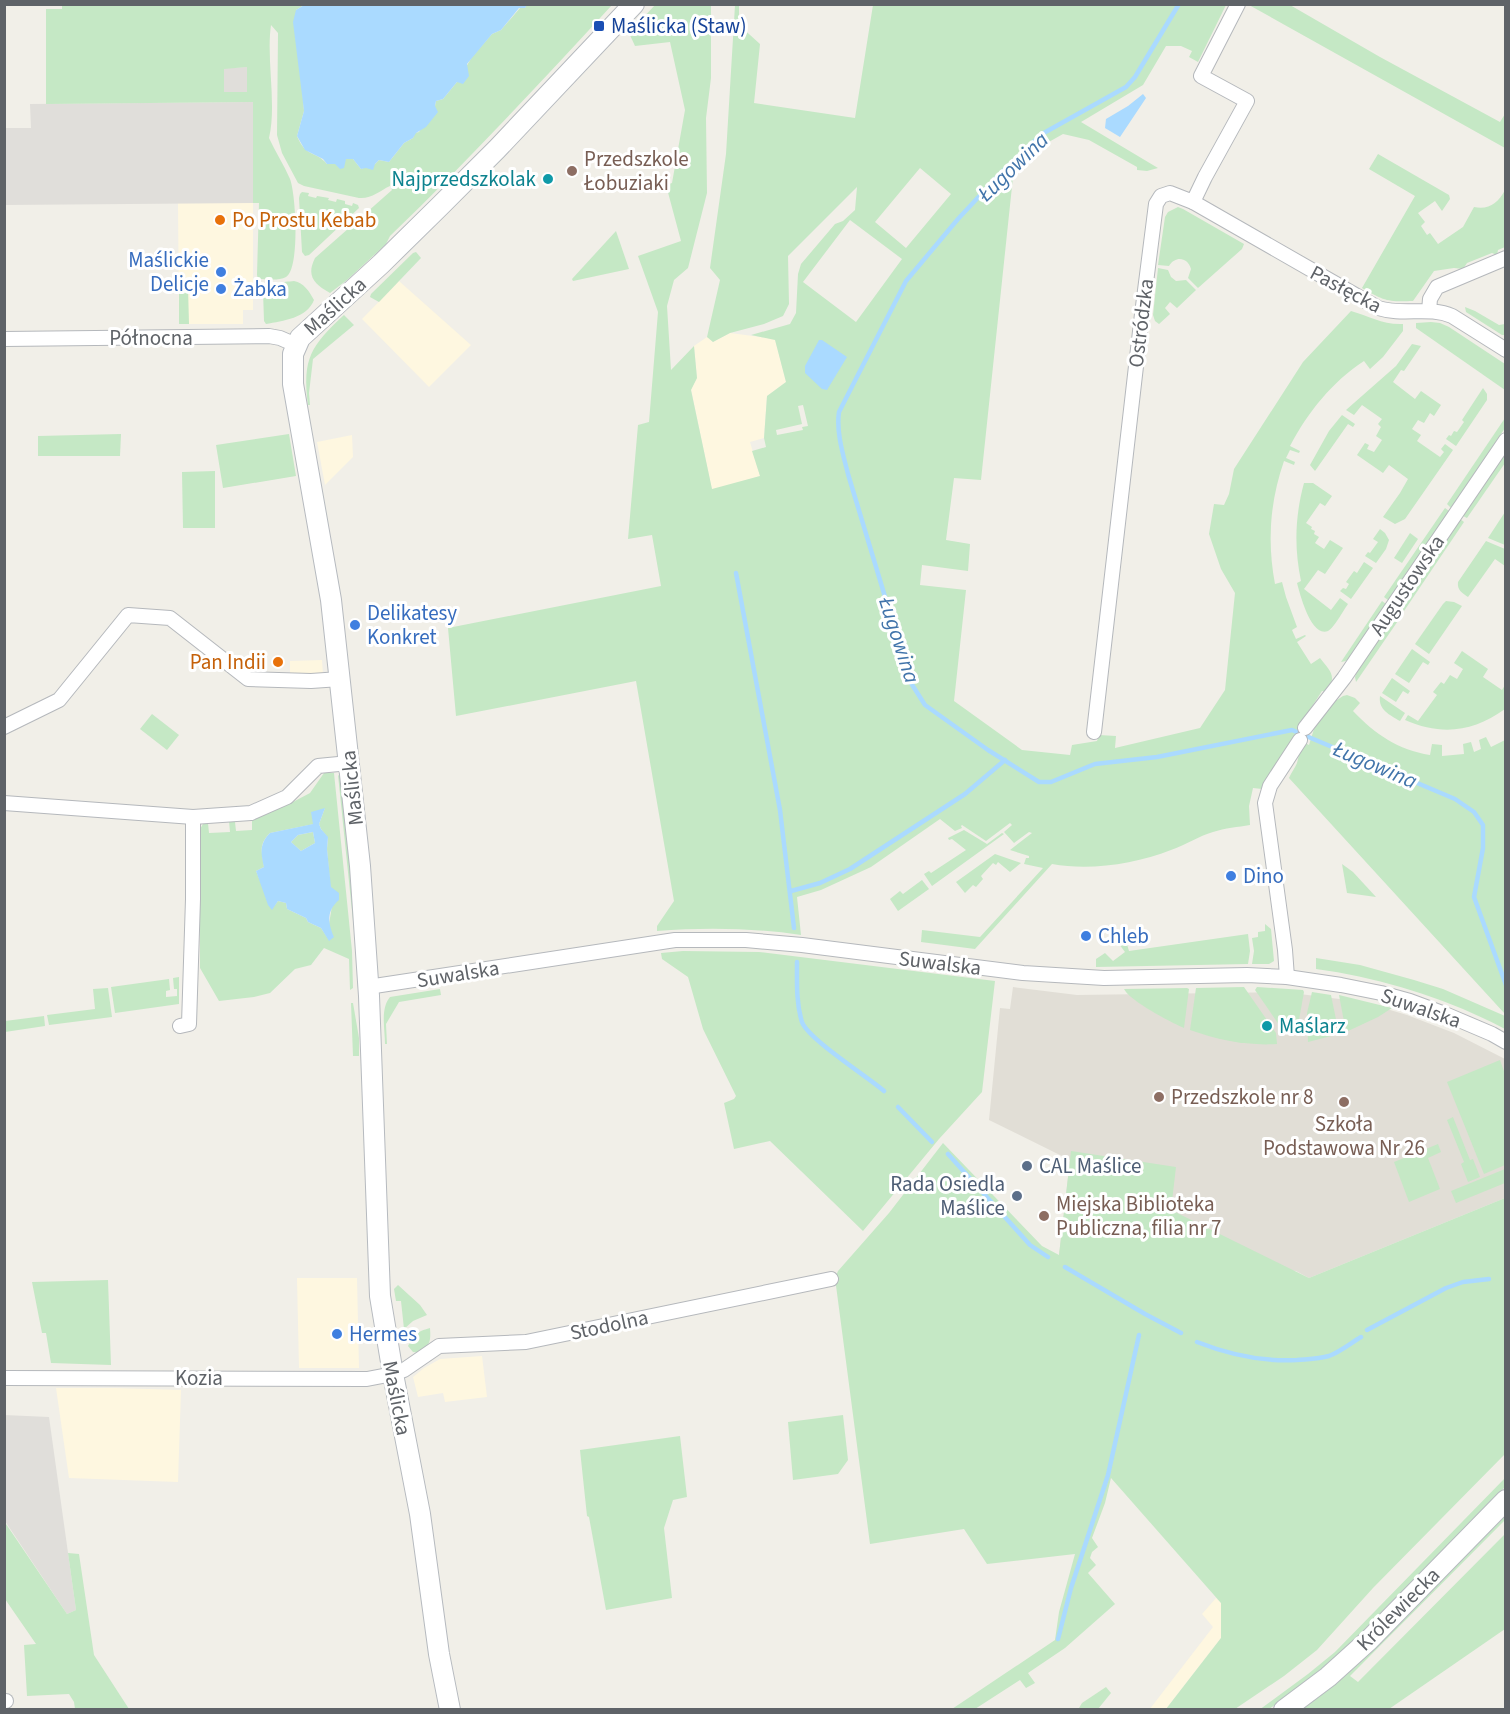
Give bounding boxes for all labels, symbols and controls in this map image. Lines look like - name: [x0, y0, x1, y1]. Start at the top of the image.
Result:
- place label: Maślicka (Staw): [611, 11, 747, 41]
- marker: Maślicka (Staw): [592, 19, 606, 33]
- water label: Ługowina: [969, 125, 1056, 210]
- place label: Przedszkole Łobuziaki: [583, 144, 689, 198]
- place label: Najprzedszkolak: [392, 164, 537, 194]
- marker: Przedszkole Łobuziaki: [565, 164, 579, 178]
- marker: Najprzedszkolak: [541, 172, 555, 186]
- place label: Po Prostu Kebab: [232, 205, 376, 235]
- marker: Po Prostu Kebab: [213, 213, 227, 227]
- place label: Maślickie Delicje: [128, 245, 209, 299]
- street label: Pasłęcka: [1305, 258, 1387, 320]
- marker: Maślickie Delicje: [214, 265, 228, 279]
- street label: Maślicka: [297, 270, 373, 342]
- place label: Żabka: [233, 274, 287, 304]
- street label: Ostródzka: [1121, 277, 1161, 369]
- marker: Żabka: [214, 282, 228, 296]
- street label: Północna: [109, 323, 193, 353]
- street label: Augustowska: [1362, 529, 1452, 641]
- water label: Ługowina: [870, 592, 928, 687]
- place label: Delikatesy Konkret: [367, 598, 457, 652]
- marker: Delikatesy Konkret: [348, 618, 362, 632]
- place label: Pan Indii: [190, 647, 266, 677]
- marker: Pan Indii: [271, 655, 285, 669]
- water label: Ługowina: [1327, 733, 1422, 797]
- street label: Maślicka: [333, 749, 371, 827]
- place label: Dino: [1243, 861, 1284, 891]
- marker: Dino: [1224, 869, 1238, 883]
- place label: Chleb: [1098, 921, 1149, 951]
- marker: Chleb: [1079, 929, 1093, 943]
- street label: Suwalska: [897, 943, 983, 983]
- street label: Suwalska: [415, 953, 501, 995]
- street label: Suwalska: [1377, 980, 1465, 1036]
- place label: Maślarz: [1279, 1011, 1346, 1041]
- marker: Maślarz: [1260, 1019, 1274, 1033]
- place label: Przedszkole nr 8: [1171, 1082, 1313, 1112]
- marker: Przedszkole nr 8: [1152, 1090, 1166, 1104]
- marker: Szkoła Podstawowa Nr 26: [1337, 1095, 1351, 1109]
- place label: Szkoła Podstawowa Nr 26: [1263, 1109, 1425, 1163]
- place label: CAL Maślice: [1039, 1151, 1142, 1181]
- marker: CAL Maślice: [1020, 1159, 1034, 1173]
- place label: Rada Osiedla Maślice: [890, 1169, 1005, 1223]
- marker: Rada Osiedla Maślice: [1010, 1189, 1024, 1203]
- place label: Miejska Biblioteka Publiczna, filia nr 7: [1056, 1189, 1221, 1243]
- marker: Miejska Biblioteka Publiczna, filia nr 7: [1037, 1209, 1051, 1223]
- street label: Stodolna: [567, 1302, 651, 1348]
- place label: Hermes: [349, 1319, 417, 1349]
- marker: Hermes: [330, 1327, 344, 1341]
- street label: Maślicka: [375, 1358, 419, 1438]
- street label: Kozia: [175, 1363, 223, 1393]
- street label: Królewiecka: [1349, 1560, 1447, 1658]

